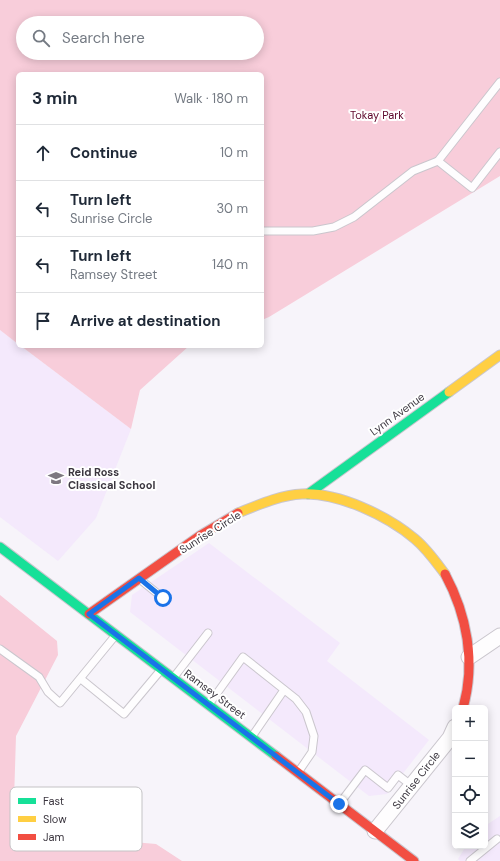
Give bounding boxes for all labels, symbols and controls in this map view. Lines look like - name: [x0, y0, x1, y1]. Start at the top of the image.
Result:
- search box: [16, 16, 264, 60]
- icon: search: [30, 27, 52, 49]
- text: Search here: [62, 28, 145, 48]
- text: 3 min: [32, 87, 77, 109]
- text: Walk · 180 m: [174, 90, 248, 107]
- park label: Tokay Park: [350, 108, 404, 122]
- icon: ahead: [32, 142, 54, 164]
- text: Continue: [70, 143, 138, 163]
- text: 10 m: [220, 144, 248, 161]
- text: Turn left: [70, 190, 131, 210]
- icon: left: [32, 198, 54, 220]
- text: 30 m: [216, 200, 248, 217]
- text: Sunrise Circle: [70, 210, 152, 227]
- text: Turn left: [70, 246, 131, 266]
- icon: left: [32, 254, 54, 276]
- text: 140 m: [212, 256, 248, 273]
- text: Ramsey Street: [70, 266, 157, 283]
- icon: arrive: [32, 310, 54, 332]
- text: Arrive at destination: [70, 311, 221, 331]
- street label: Lynn Avenue: [367, 389, 427, 439]
- place label: Reid Ross Classical School: [68, 465, 155, 492]
- school or university icon: Reid Ross Classical School: [47, 469, 65, 487]
- street label: Sunrise Circle: [177, 508, 243, 556]
- route start: [154, 589, 172, 607]
- street label: Ramsey Street: [181, 666, 249, 722]
- map controls: [452, 705, 488, 849]
- button: +: [452, 705, 488, 741]
- button: −: [452, 741, 488, 777]
- street label: Sunrise Circle: [389, 748, 443, 812]
- button: locate: [452, 777, 488, 813]
- legend: [10, 787, 142, 851]
- text: Fast: [43, 794, 64, 808]
- route end: [330, 795, 348, 813]
- text: Slow: [43, 812, 67, 826]
- button: layers: [452, 813, 488, 849]
- text: Jam: [43, 830, 64, 844]

